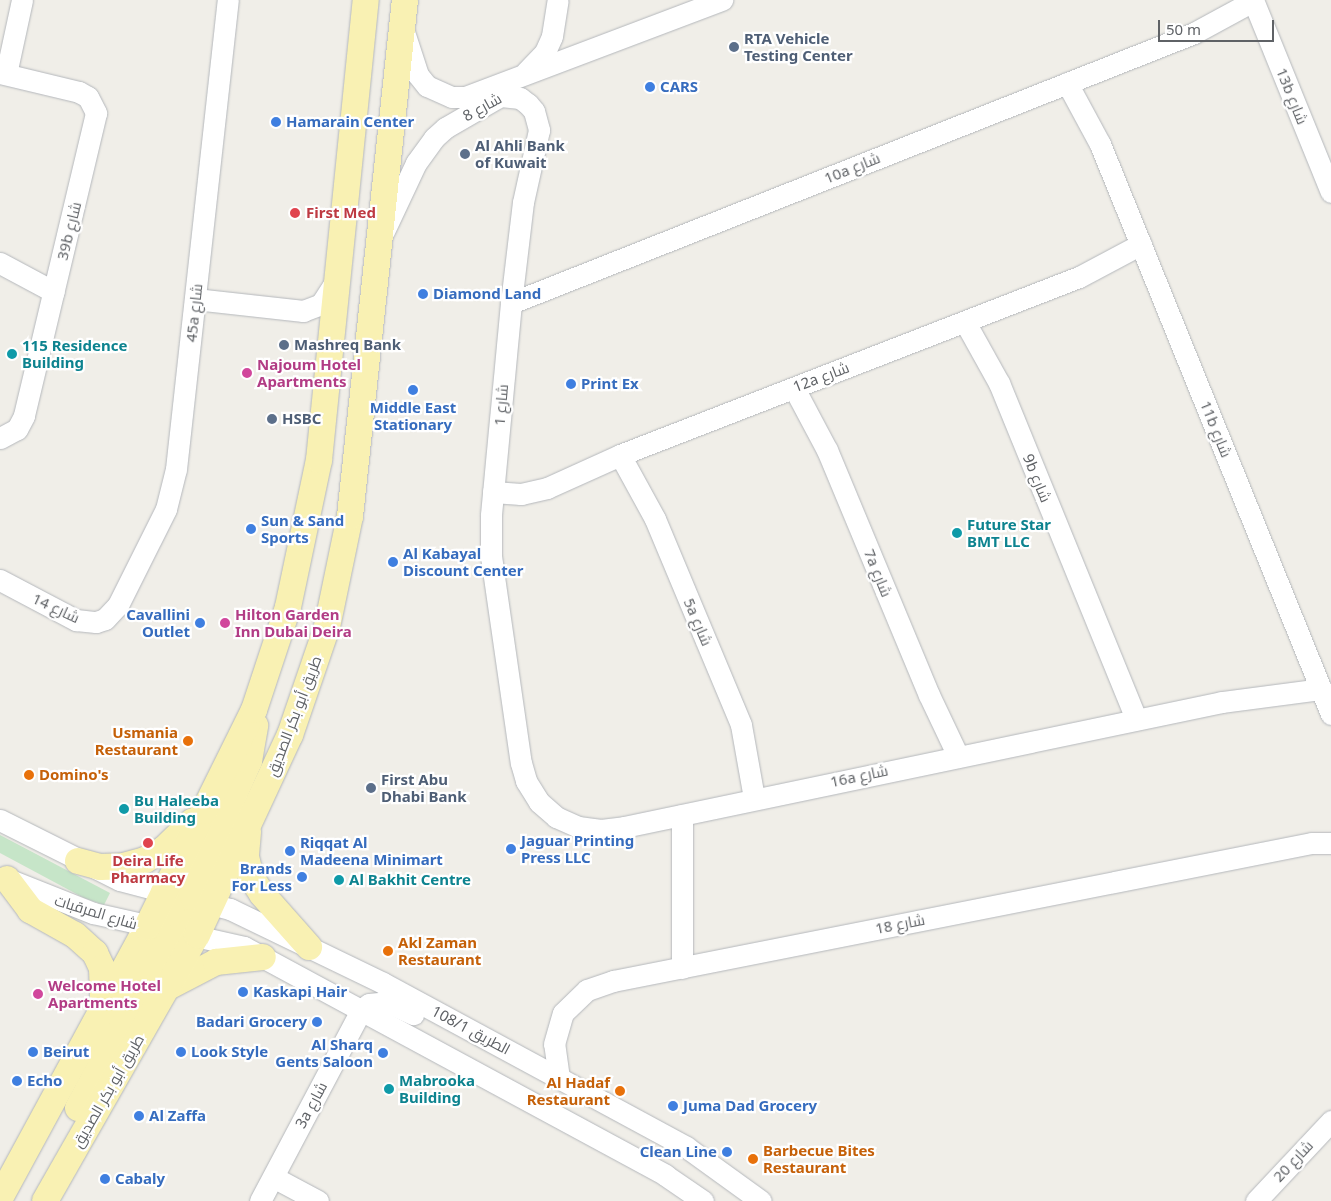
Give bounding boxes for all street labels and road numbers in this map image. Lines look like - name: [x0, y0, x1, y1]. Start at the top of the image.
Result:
- street label: 13b شارع: [1273, 65, 1311, 127]
- street label: شارع 8: [459, 89, 505, 125]
- street label: 10a شارع: [821, 149, 883, 187]
- street label: 39b شارع: [53, 200, 85, 262]
- street label: 45a شارع: [182, 283, 206, 343]
- street label: 12a شارع: [790, 358, 852, 396]
- street label: شارع 1: [490, 384, 512, 426]
- street label: 11b شارع: [1197, 398, 1235, 460]
- street label: 9b شارع: [1019, 451, 1055, 505]
- street label: 7a شارع: [860, 546, 896, 600]
- street label: شارع 14: [29, 589, 83, 627]
- street label: 5a شارع: [680, 595, 716, 649]
- street label: طريق أبو بكر الصديق: [263, 653, 325, 779]
- street label: 16a شارع: [829, 761, 889, 791]
- street label: شارع المرقبات: [52, 891, 140, 933]
- street label: شارع 18: [874, 910, 926, 938]
- street label: 108/1 الطريق: [429, 1002, 513, 1058]
- street label: طريق أبو بكر الصديق: [68, 1031, 148, 1151]
- street label: 3a شارع: [291, 1079, 331, 1131]
- street label: شارع 20: [1269, 1137, 1317, 1185]

